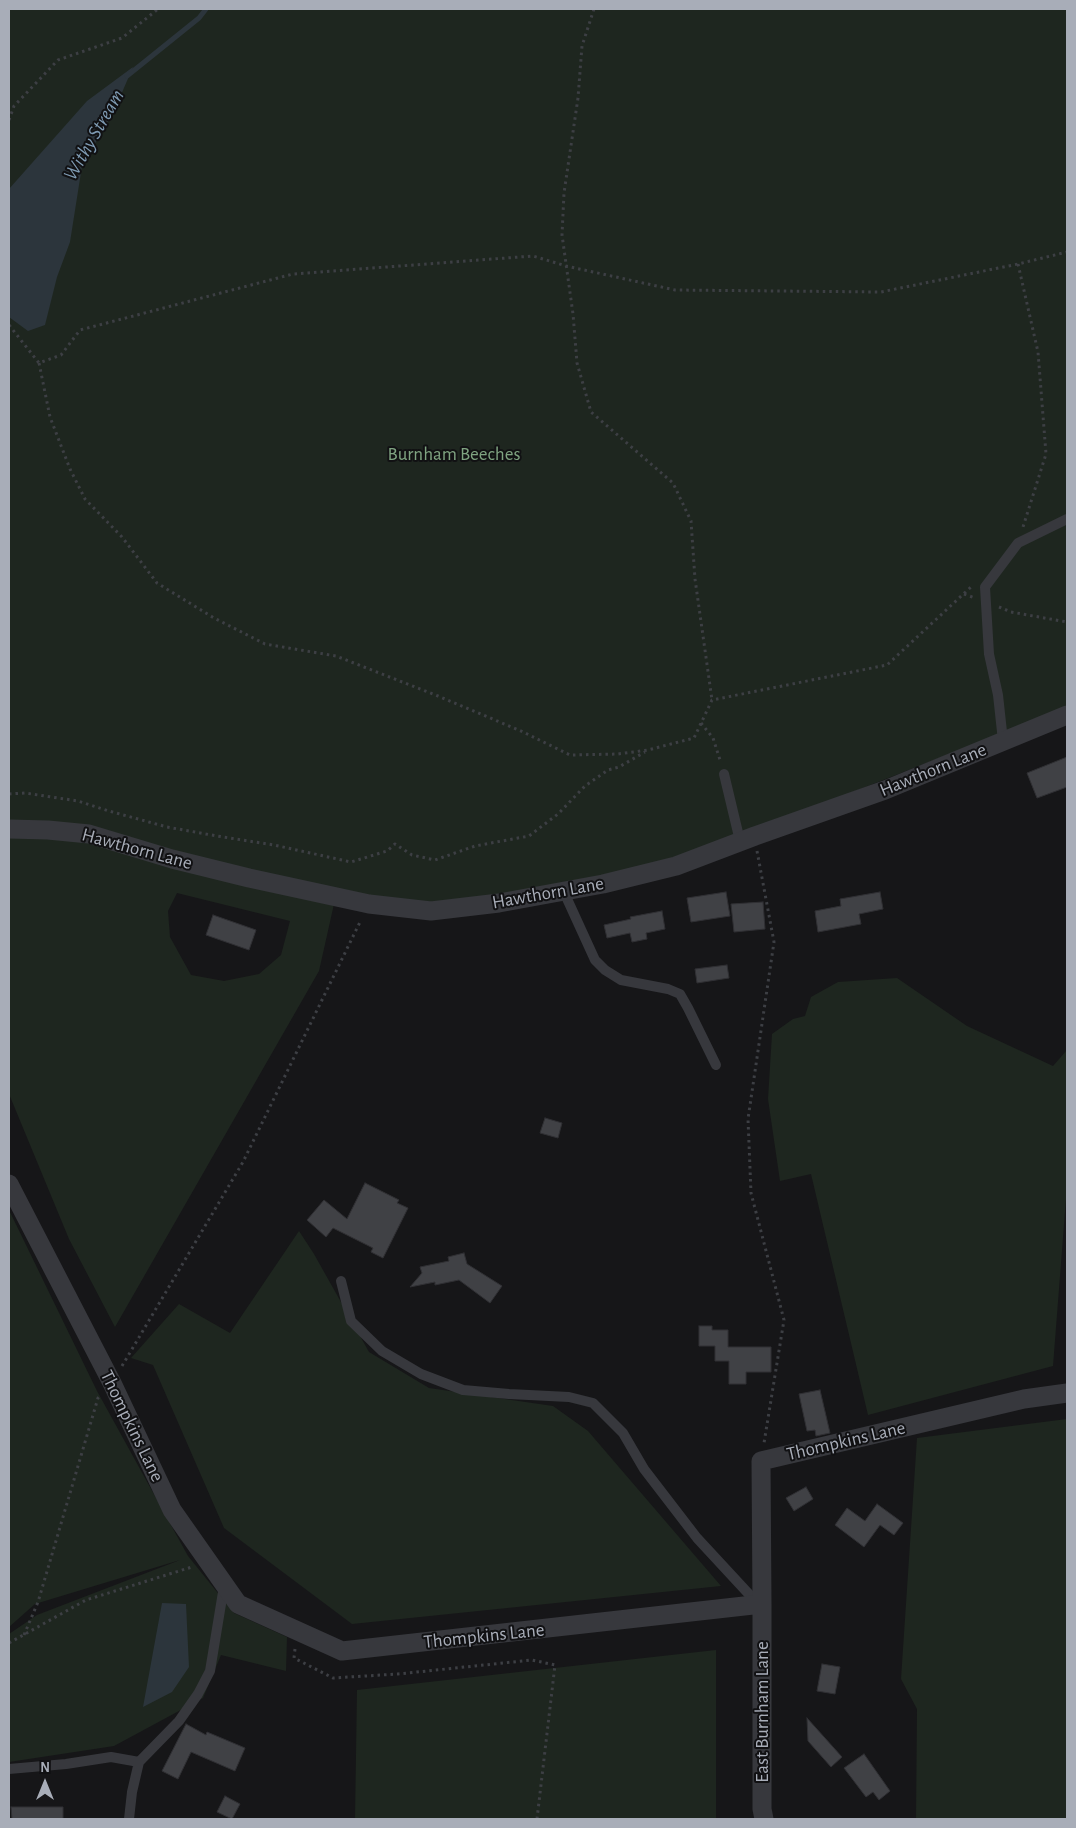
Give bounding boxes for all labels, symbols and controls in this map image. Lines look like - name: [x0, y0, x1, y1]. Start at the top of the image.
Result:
- water label: Withy Stream: [58, 85, 130, 185]
- park label: Burnham Beeches: [388, 443, 520, 465]
- street label: Hawthorn Lane: [876, 738, 990, 802]
- street label: Hawthorn Lane: [79, 823, 195, 875]
- street label: Hawthorn Lane: [490, 872, 606, 914]
- street label: Thompkins Lane: [95, 1366, 169, 1486]
- street label: Thompkins Lane: [784, 1416, 908, 1466]
- street label: Thompkins Lane: [422, 1618, 546, 1654]
- street label: East Burnham Lane: [751, 1641, 773, 1783]
- north arrow: [20, 1758, 70, 1808]
- text: N: [40, 1761, 50, 1775]

